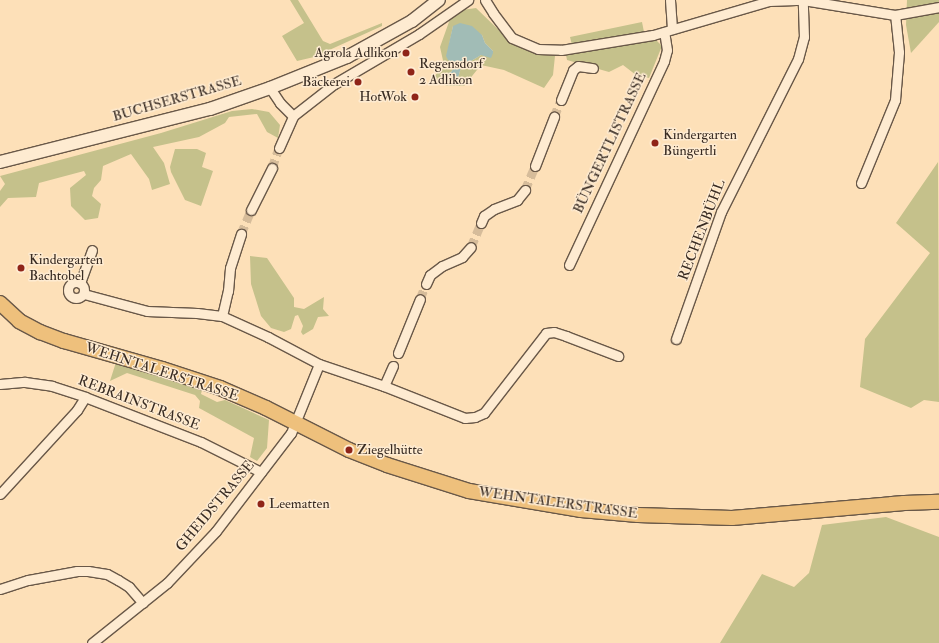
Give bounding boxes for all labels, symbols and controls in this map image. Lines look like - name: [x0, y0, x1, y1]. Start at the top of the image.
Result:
- place label: Agrola Adlikon: [315, 45, 398, 61]
- marker: Agrola Adlikon: [401, 48, 411, 58]
- place label: Regensdorf 2 Adlikon: [419, 56, 483, 88]
- marker: Regensdorf 2 Adlikon: [406, 67, 416, 77]
- street label: BÜNGERTLISTRASSE: [570, 70, 650, 216]
- street label: BUCHSERSTRASSE: [111, 73, 243, 125]
- place label: Bäckerei: [302, 74, 350, 90]
- marker: Bäckerei: [353, 77, 363, 87]
- place label: HotWok: [359, 89, 407, 105]
- marker: HotWok: [410, 92, 420, 102]
- place label: Kindergarten Büngertli: [663, 127, 737, 160]
- marker: Kindergarten Büngertli: [650, 138, 660, 148]
- street label: RECHENBÜHL: [675, 177, 729, 283]
- place label: Kindergarten Bachtobel: [29, 252, 103, 284]
- marker: Kindergarten Bachtobel: [16, 263, 26, 273]
- street label: WEHNTALERSTRASSE: [83, 339, 241, 405]
- street label: REBRAINSTRASSE: [76, 372, 202, 434]
- place label: Ziegelhütte: [357, 442, 423, 458]
- marker: Ziegelhütte: [344, 445, 354, 455]
- street label: GHEIDSTRASSE: [172, 457, 258, 555]
- street label: WEHNTALERSTRASSE: [477, 484, 639, 522]
- place label: Leematten: [269, 496, 330, 512]
- marker: Leematten: [256, 499, 266, 509]

